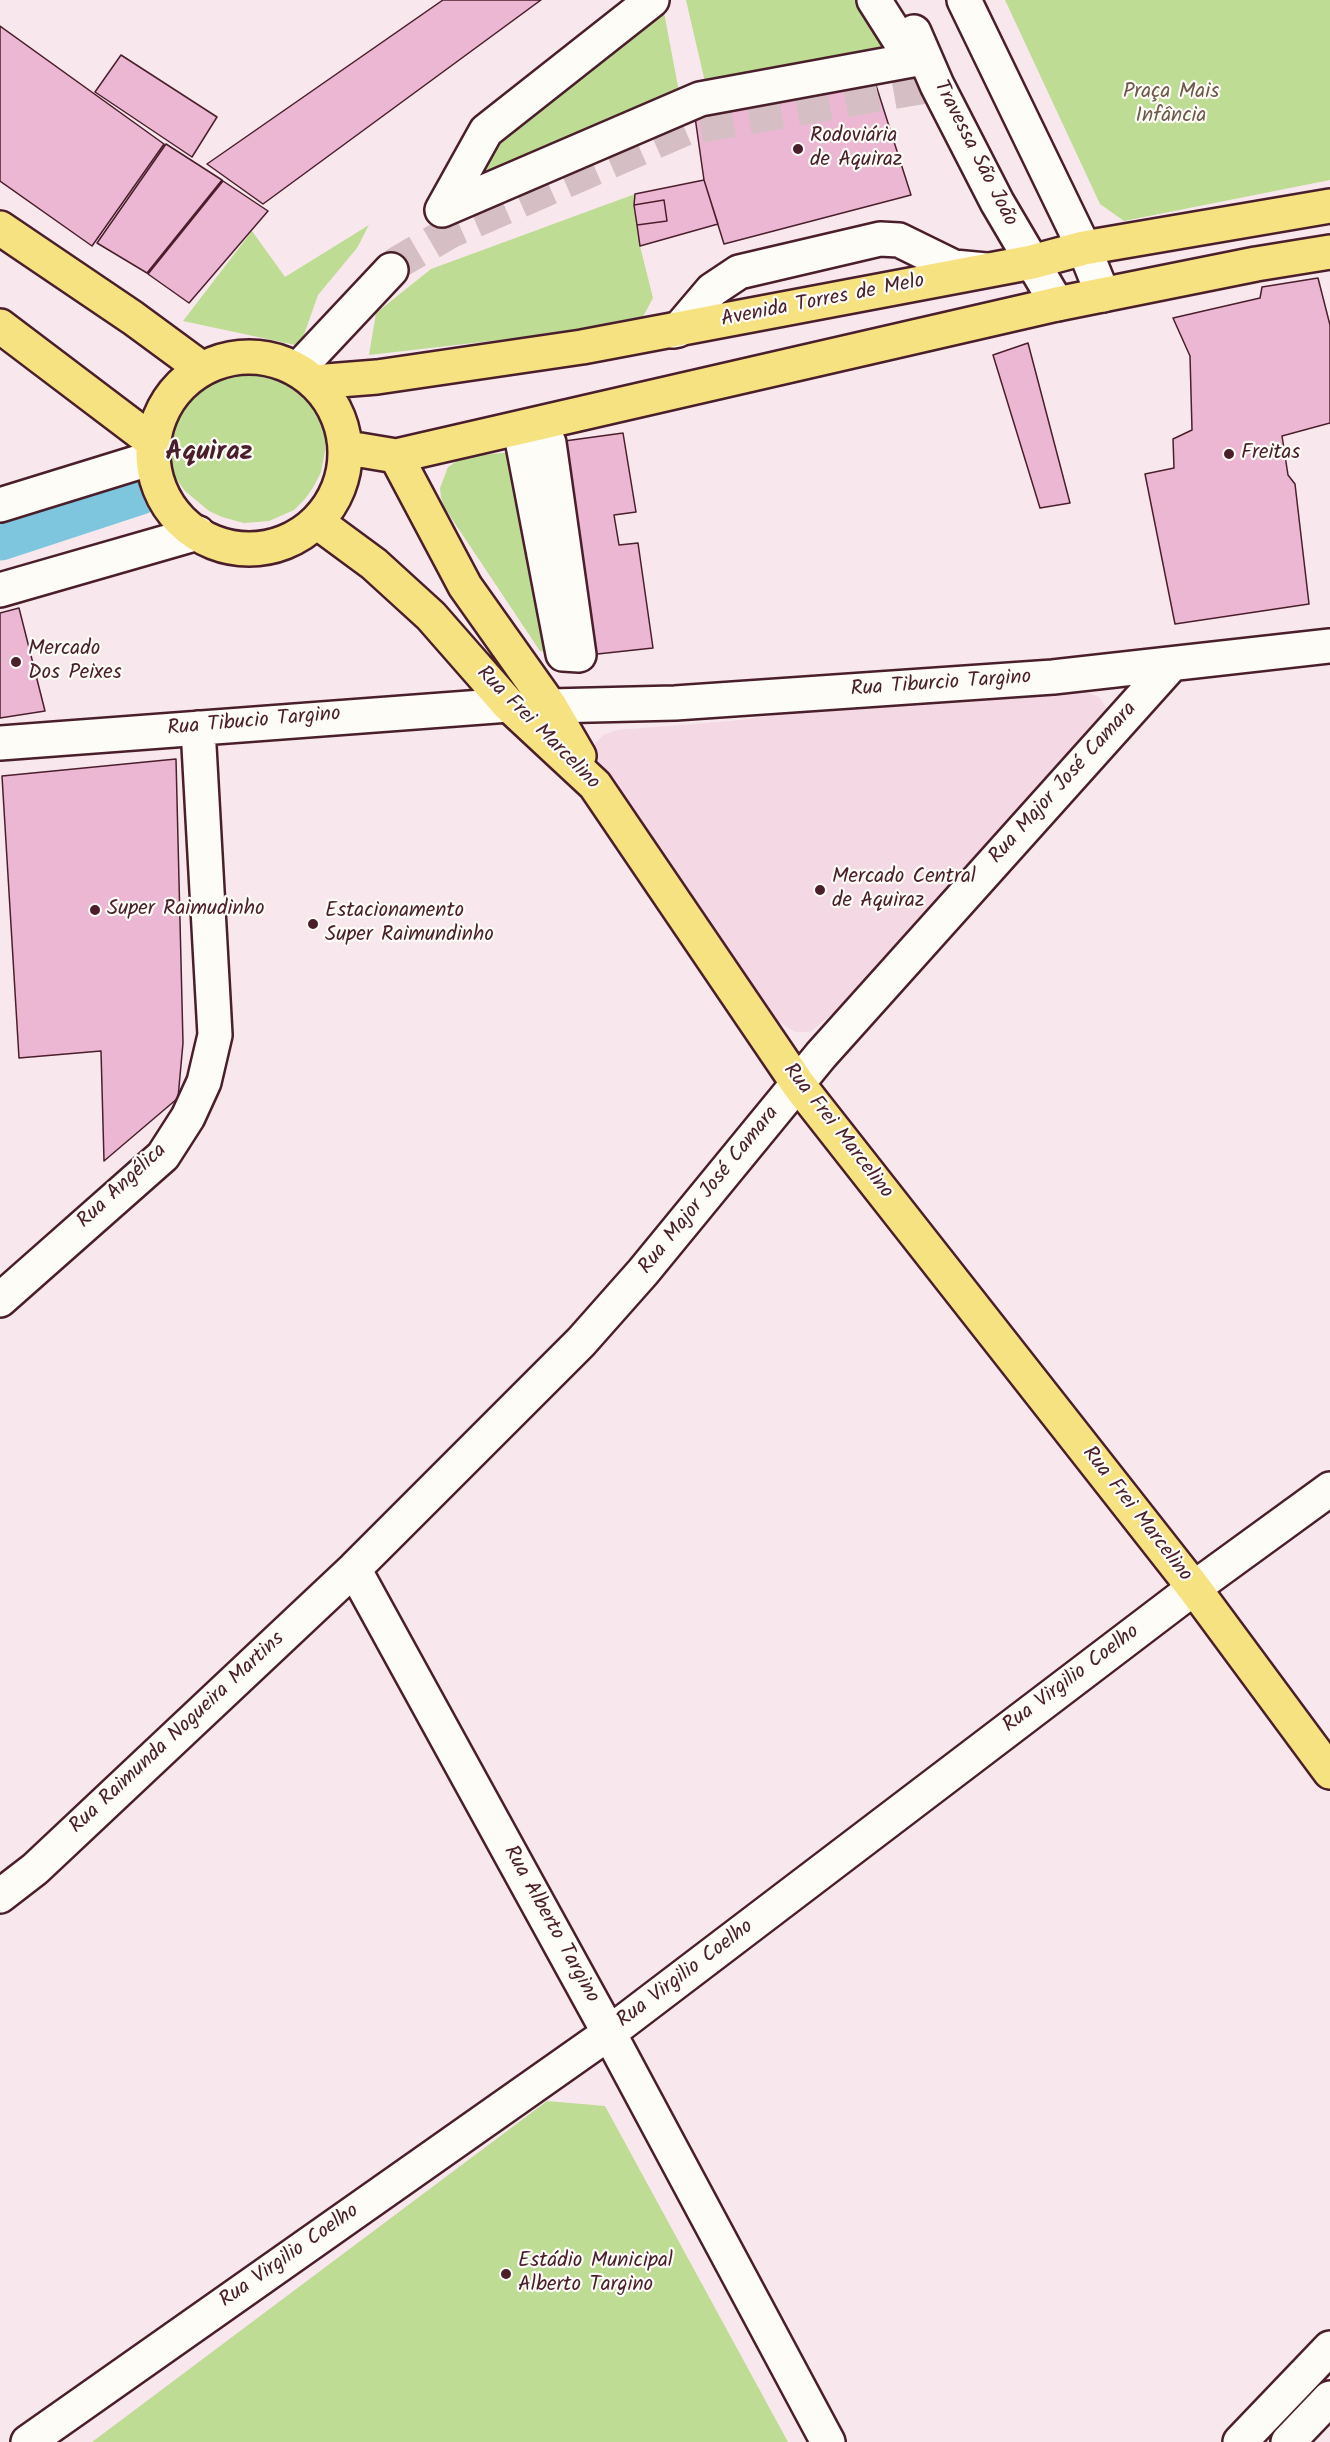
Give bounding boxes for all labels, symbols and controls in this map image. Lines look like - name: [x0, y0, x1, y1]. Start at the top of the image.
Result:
- street label: Travessa São João: [926, 77, 1022, 231]
- park label: Praça Mais Infância: [1123, 80, 1219, 130]
- place label: Rodoviária de Aquiraz: [810, 124, 902, 174]
- marker: Rodoviária de Aquiraz: [791, 142, 805, 156]
- street label: Avenida Torres de Melo: [719, 270, 927, 334]
- district label: Aquiraz: [165, 438, 253, 470]
- place label: Freitas: [1241, 441, 1300, 467]
- marker: Freitas: [1222, 447, 1236, 461]
- place label: Mercado Dos Peixes: [28, 637, 122, 687]
- marker: Mercado Dos Peixes: [9, 655, 23, 669]
- street label: Rua Frei Marcelino: [470, 662, 604, 796]
- street label: Rua Tiburcio Targino: [850, 666, 1032, 704]
- street label: Rua Major José Camara: [985, 698, 1143, 870]
- street label: Rua Tibucio Targino: [166, 703, 342, 743]
- place label: Mercado Central de Aquiraz: [832, 865, 976, 915]
- marker: Mercado Central de Aquiraz: [813, 883, 827, 897]
- place label: Super Raimudinho: [107, 897, 264, 923]
- place label: Estacionamento Super Raimundinho: [325, 899, 494, 949]
- marker: Super Raimudinho: [88, 903, 102, 917]
- marker: Estacionamento Super Raimundinho: [306, 917, 320, 931]
- street label: Rua Frei Marcelino: [776, 1059, 898, 1205]
- street label: Rua Major José Camara: [634, 1102, 786, 1280]
- street label: Rua Angélica: [73, 1139, 173, 1235]
- street label: Rua Frei Marcelino: [1075, 1442, 1197, 1588]
- street label: Rua Virgilio Coelho: [999, 1621, 1145, 1739]
- street label: Rua Raimunda Nogueira Martins: [65, 1628, 291, 1840]
- street label: Rua Alberto Targino: [496, 1842, 604, 2008]
- street label: Rua Virgilio Coelho: [613, 1916, 759, 2034]
- street label: Rua Virgilio Coelho: [215, 2200, 365, 2314]
- place label: Estádio Municipal Alberto Targino: [518, 2249, 673, 2299]
- marker: Estádio Municipal Alberto Targino: [499, 2267, 513, 2281]

